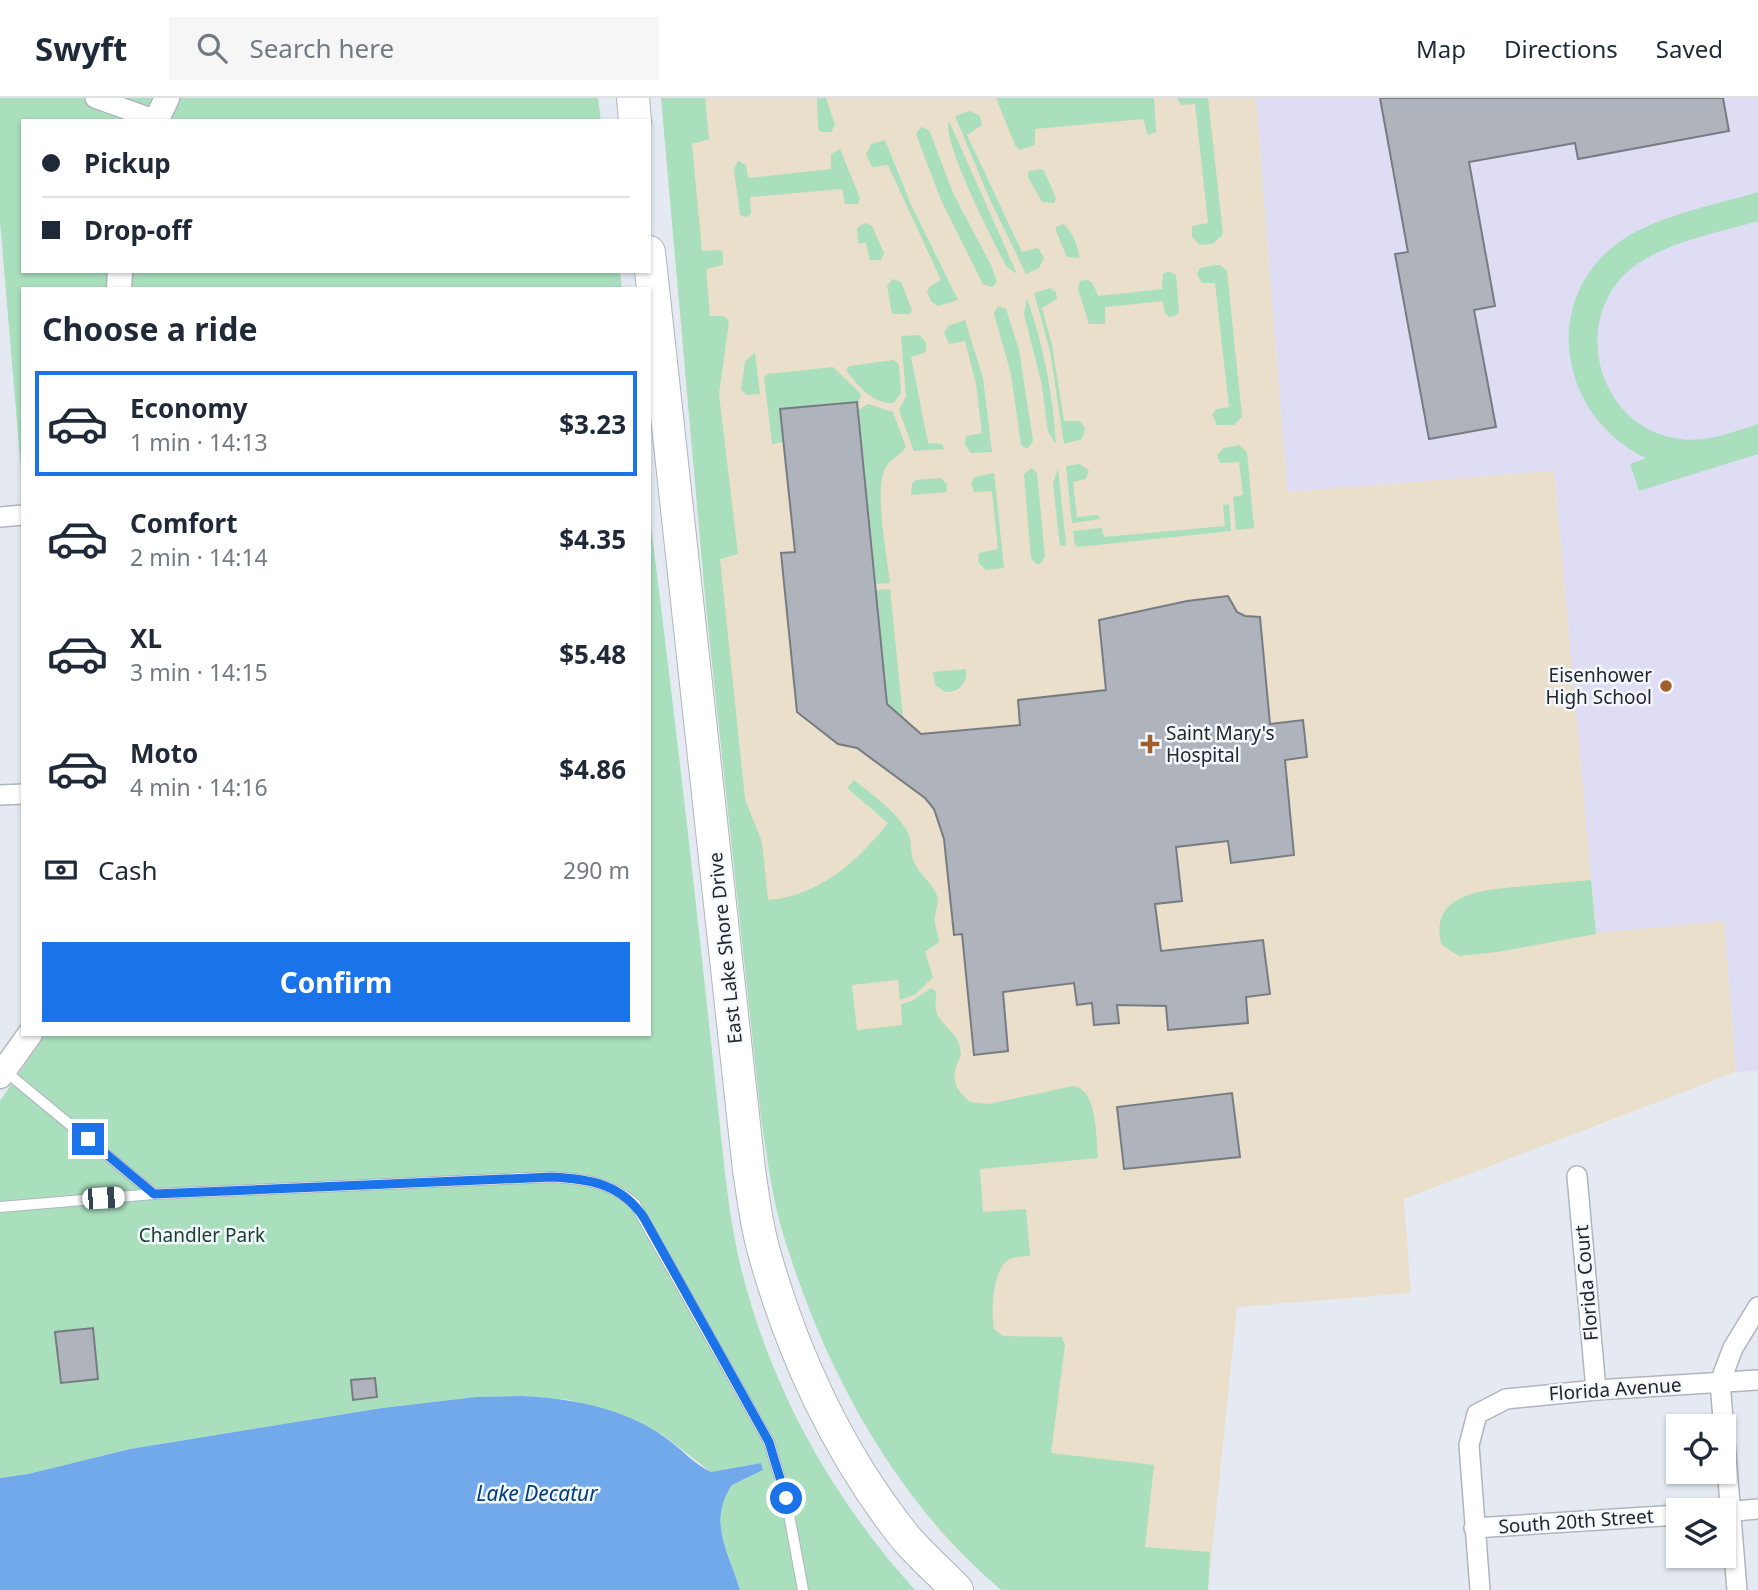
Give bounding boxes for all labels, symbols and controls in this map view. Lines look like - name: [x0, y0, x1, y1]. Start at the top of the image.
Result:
- search box: [169, 17, 659, 80]
- text: Swyft: [35, 26, 127, 71]
- icon: search: [193, 29, 231, 67]
- text: Search here: [249, 30, 394, 66]
- text: Map: [1416, 32, 1466, 65]
- text: Directions: [1504, 32, 1618, 65]
- text: Saved: [1656, 32, 1723, 65]
- text: Pickup: [84, 145, 171, 181]
- text: Drop-off: [84, 212, 191, 248]
- text: Choose a ride: [42, 307, 258, 350]
- text: Economy: [130, 390, 248, 426]
- icon: car: [46, 392, 109, 455]
- text: $3.23: [559, 406, 626, 442]
- text: 1 min · 14:13: [130, 426, 268, 458]
- text: Comfort: [130, 505, 238, 541]
- icon: car: [46, 507, 109, 570]
- text: $4.35: [559, 521, 626, 557]
- text: 2 min · 14:14: [130, 541, 268, 573]
- text: XL: [130, 620, 162, 656]
- icon: car: [46, 622, 109, 685]
- text: $5.48: [559, 636, 626, 672]
- text: 3 min · 14:15: [130, 656, 268, 688]
- place label: Eisenhower High School: [1545, 662, 1652, 710]
- marker: Eisenhower High School: [1658, 678, 1674, 694]
- place label: Saint Mary's Hospital: [1166, 720, 1275, 768]
- marker: Saint Mary's Hospital: [1140, 734, 1160, 754]
- text: Moto: [130, 735, 198, 771]
- icon: car: [46, 737, 109, 800]
- text: $4.86: [559, 751, 626, 787]
- text: 4 min · 14:16: [130, 771, 268, 803]
- icon: cash: [42, 851, 80, 889]
- street label: East Lake Shore Drive: [702, 851, 748, 1045]
- text: Cash: [98, 852, 158, 888]
- text: 290 m: [563, 854, 630, 886]
- button: Confirm: [42, 942, 630, 1022]
- route end: [72, 1123, 104, 1155]
- car: [82, 1186, 125, 1210]
- park label: Chandler Park: [139, 1222, 265, 1248]
- street label: Florida Court: [1568, 1224, 1604, 1342]
- street label: Florida Avenue: [1548, 1371, 1682, 1407]
- map controls: [1666, 1414, 1736, 1568]
- button: locate: [1666, 1414, 1736, 1484]
- water label: Lake Decatur: [476, 1479, 599, 1507]
- route start: [770, 1482, 802, 1514]
- button: layers: [1666, 1498, 1736, 1568]
- street label: South 20th Street: [1498, 1503, 1655, 1539]

